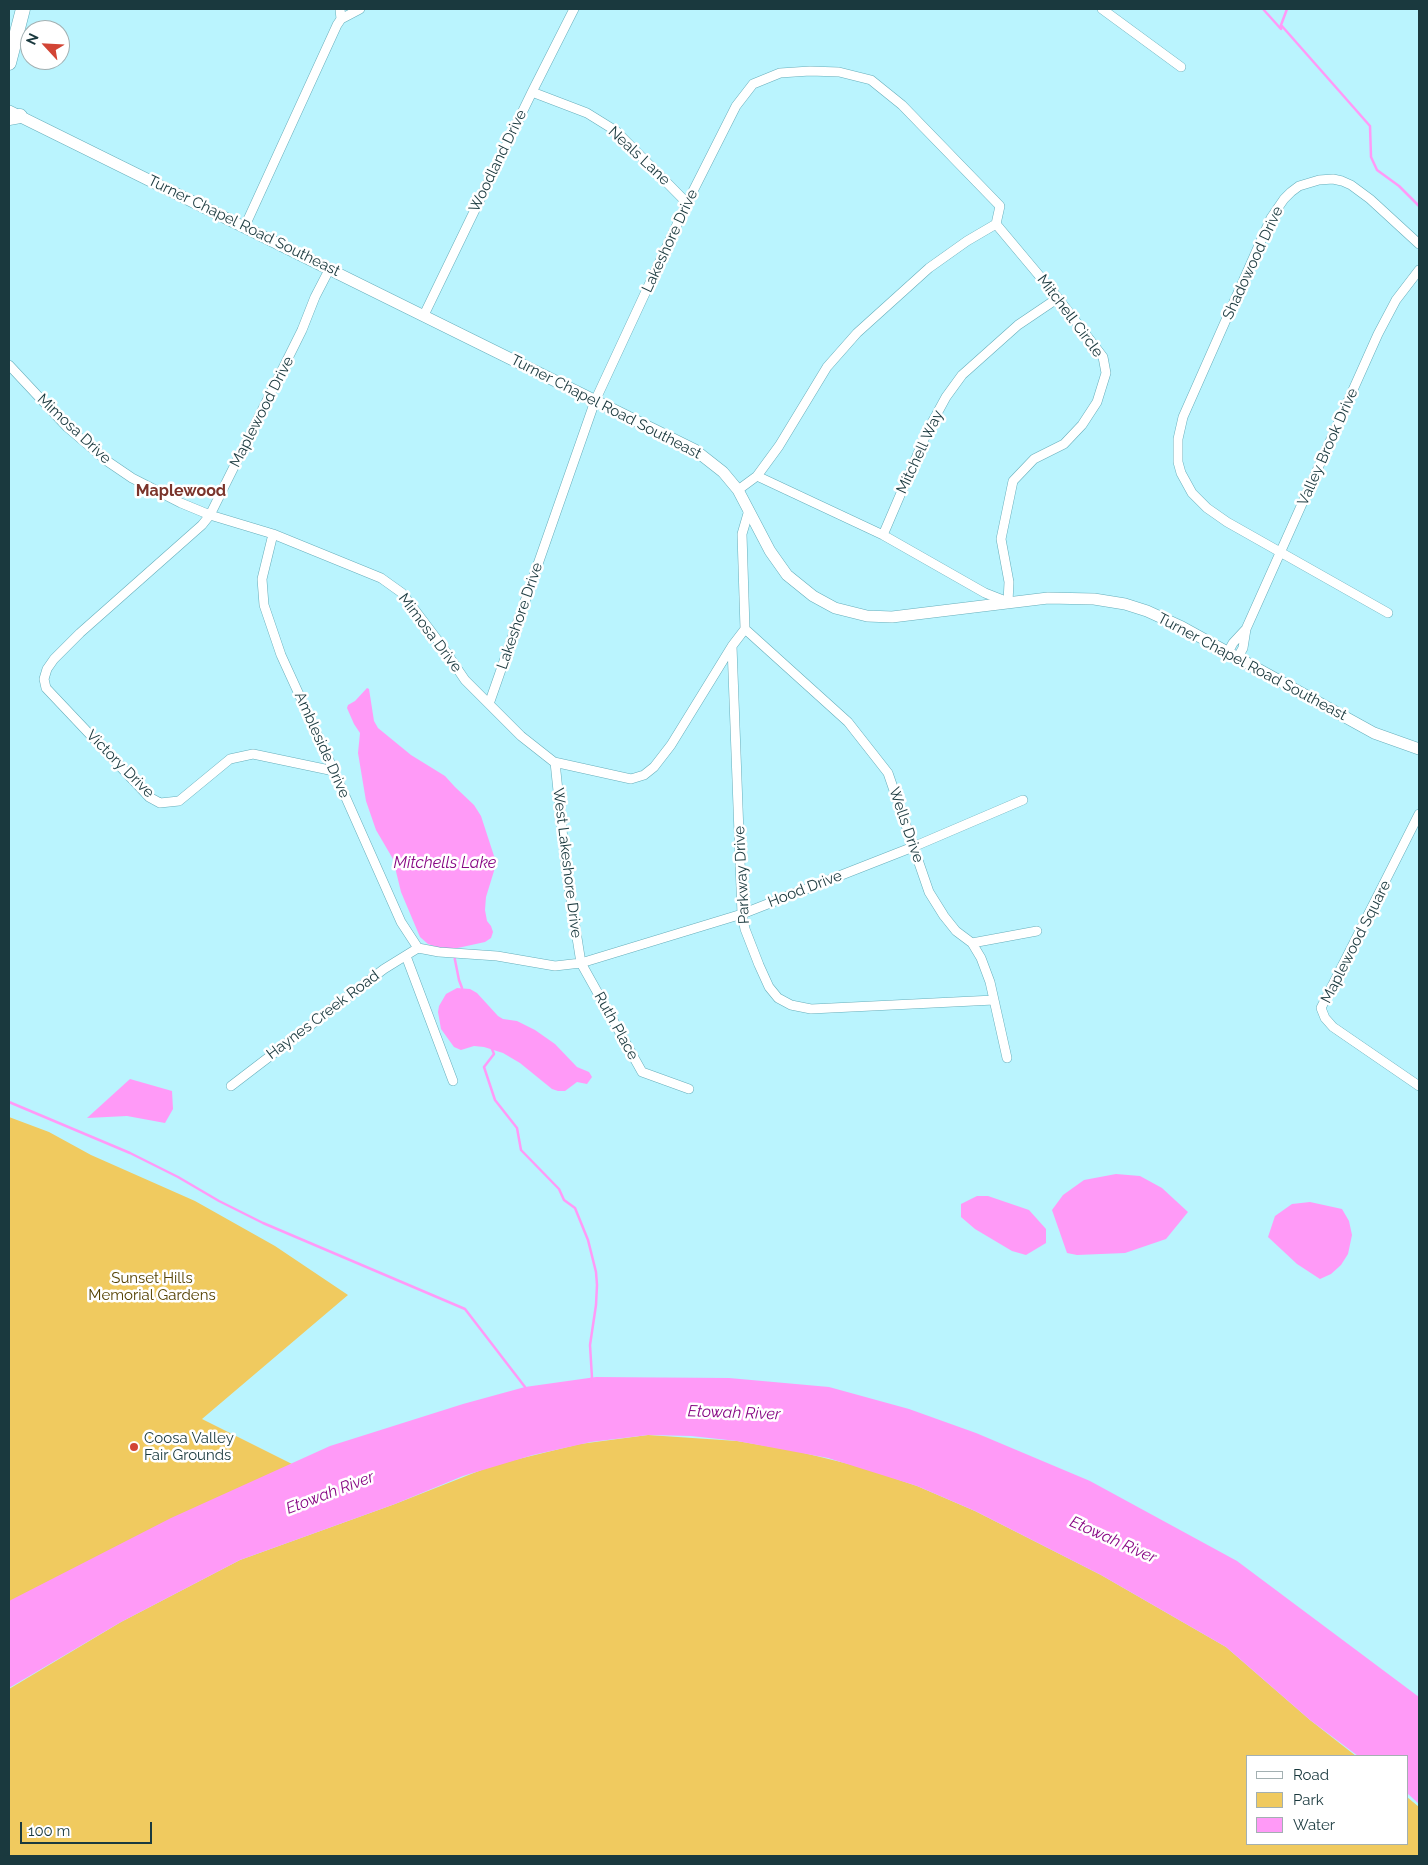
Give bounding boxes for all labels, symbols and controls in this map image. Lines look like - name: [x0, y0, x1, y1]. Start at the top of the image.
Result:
- north arrow: [20, 20, 70, 70]
- text: N: [23, 31, 42, 47]
- street label: Woodland Drive: [465, 107, 531, 215]
- street label: Neals Lane: [604, 123, 674, 189]
- street label: Turner Chapel Road Southeast: [145, 172, 343, 280]
- street label: Lakeshore Drive: [638, 187, 702, 295]
- street label: Shadowood Drive: [1219, 204, 1287, 322]
- street label: Mitchell Circle: [1033, 271, 1107, 361]
- street label: Turner Chapel Road Southeast: [508, 351, 704, 463]
- street label: Maplewood Drive: [226, 354, 298, 470]
- street label: Valley Brook Drive: [1294, 385, 1362, 509]
- street label: Mimosa Drive: [33, 390, 115, 468]
- street label: Mitchell Way: [893, 407, 947, 497]
- district label: Maplewood: [136, 481, 226, 501]
- street label: Lakeshore Drive: [493, 560, 547, 672]
- street label: Mimosa Drive: [394, 590, 466, 676]
- street label: Turner Chapel Road Southeast: [1154, 609, 1350, 725]
- street label: Ambleside Drive: [291, 689, 353, 801]
- street label: Victory Drive: [82, 726, 158, 802]
- street label: Wells Drive: [885, 785, 927, 865]
- street label: West Lakeshore Drive: [549, 787, 585, 939]
- street label: Parkway Drive: [730, 825, 754, 925]
- water label: Mitchells Lake: [394, 853, 496, 873]
- street label: Hood Drive: [765, 867, 845, 911]
- street label: Maplewood Square: [1317, 878, 1395, 1006]
- street label: Haynes Creek Road: [263, 967, 383, 1063]
- street label: Ruth Place: [590, 989, 642, 1063]
- park label: Sunset Hills Memorial Gardens: [88, 1269, 216, 1304]
- water label: Etowah River: [687, 1402, 781, 1424]
- place label: Coosa Valley Fair Grounds: [144, 1429, 234, 1464]
- marker: Coosa Valley Fair Grounds: [128, 1441, 140, 1453]
- water label: Etowah River: [283, 1467, 377, 1519]
- water label: Etowah River: [1067, 1512, 1159, 1568]
- legend: [1246, 1755, 1408, 1845]
- text: Road: [1293, 1766, 1329, 1784]
- text: Park: [1293, 1791, 1324, 1809]
- scale bar: [22, 1812, 155, 1844]
- text: Water: [1293, 1816, 1335, 1834]
- text: 100 m: [28, 1822, 70, 1840]

